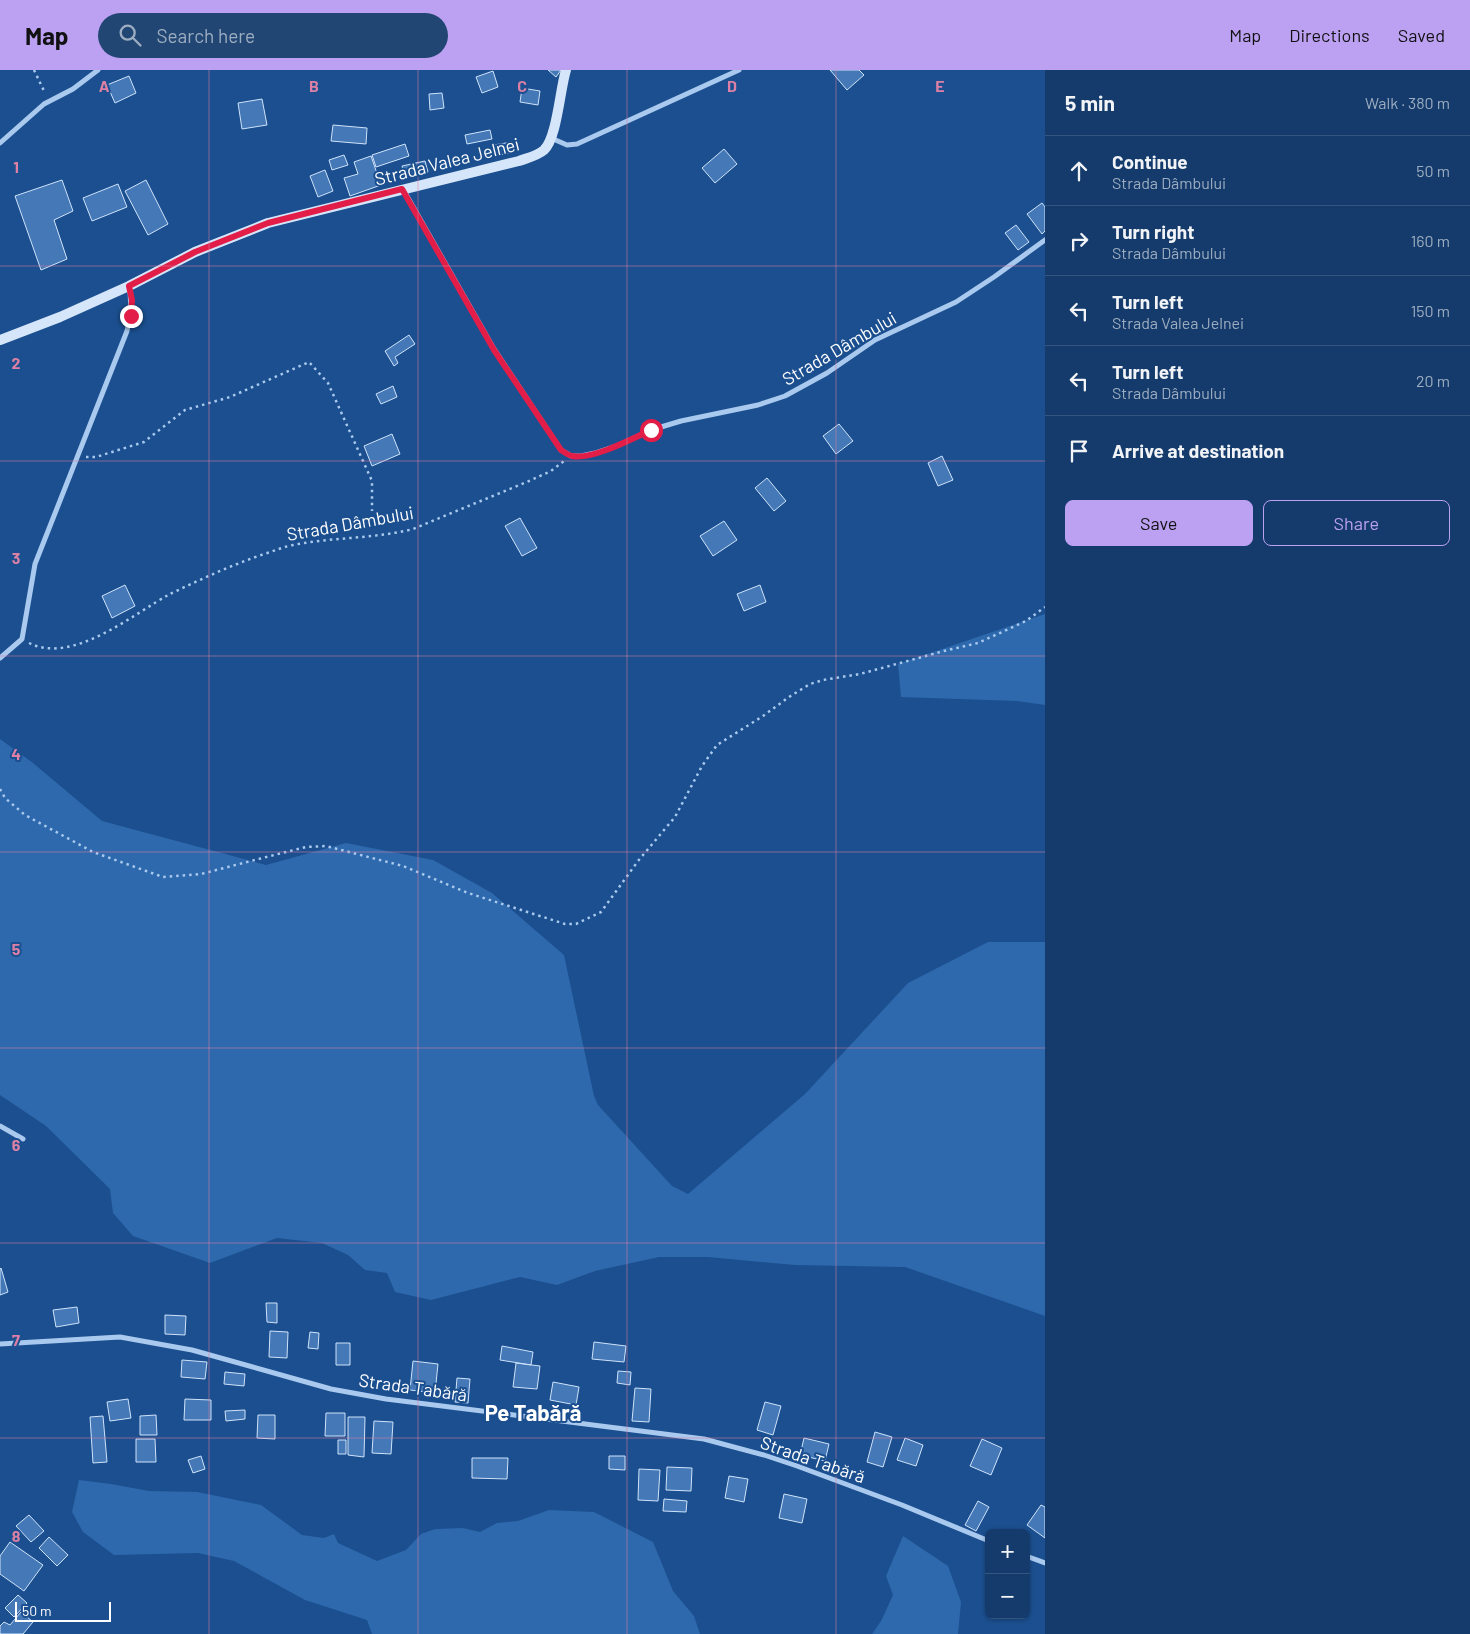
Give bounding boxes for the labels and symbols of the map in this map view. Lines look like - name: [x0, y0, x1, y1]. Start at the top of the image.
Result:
- text: A: [99, 76, 110, 95]
- text: B: [309, 76, 319, 95]
- text: C: [517, 76, 527, 95]
- text: D: [727, 76, 737, 95]
- text: E: [935, 76, 945, 95]
- street label: Strada Valea Jelnei: [372, 132, 522, 190]
- text: 1: [13, 157, 19, 176]
- route end: [120, 305, 143, 328]
- street label: Strada Dâmbului: [778, 306, 900, 390]
- text: 2: [12, 353, 21, 372]
- route start: [640, 419, 663, 442]
- street label: Strada Dâmbului: [285, 501, 415, 545]
- text: 3: [12, 548, 20, 567]
- text: 4: [11, 744, 21, 763]
- text: 5: [12, 939, 21, 958]
- text: 6: [12, 1135, 21, 1154]
- text: 7: [12, 1330, 20, 1349]
- street label: Strada Tabără: [357, 1369, 469, 1405]
- district label: Pe Tabără: [485, 1399, 581, 1425]
- street label: Strada Tabără: [758, 1431, 868, 1487]
- text: 8: [12, 1526, 21, 1545]
- scale bar: [15, 1599, 111, 1622]

